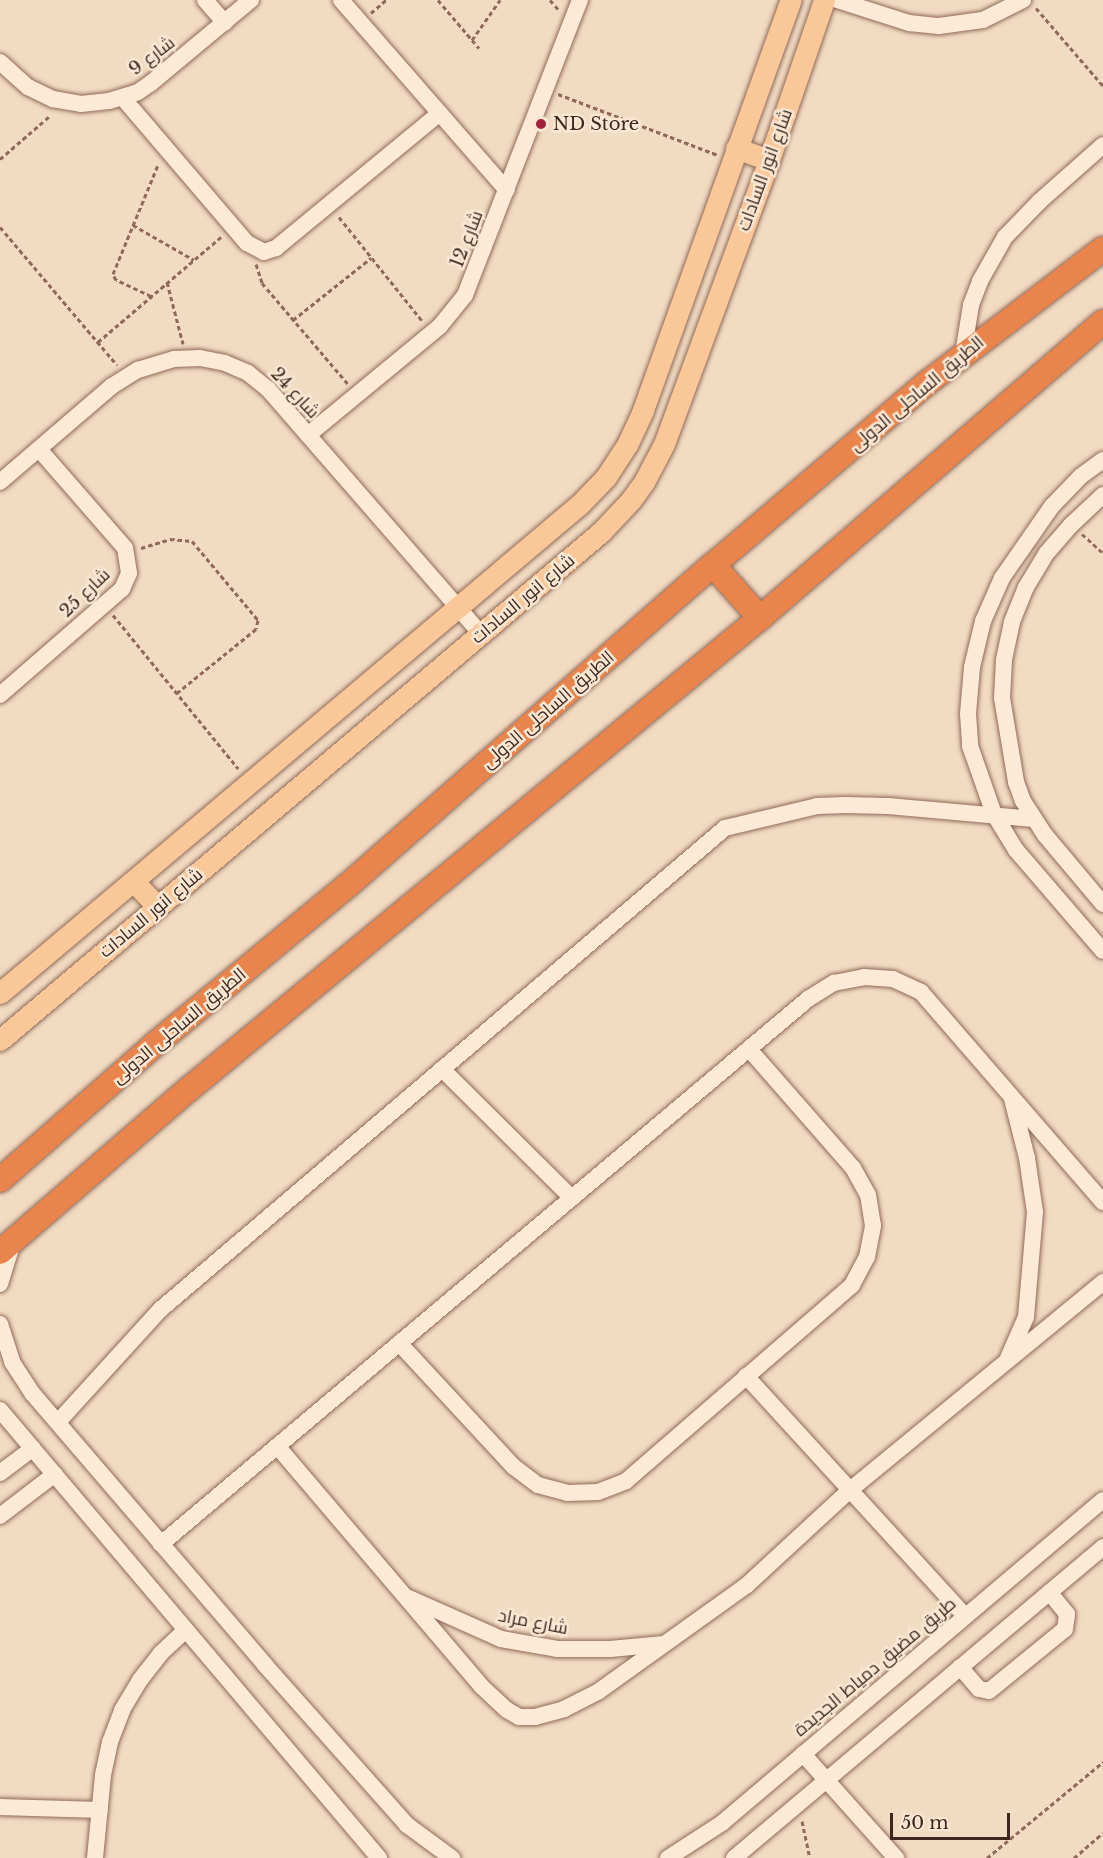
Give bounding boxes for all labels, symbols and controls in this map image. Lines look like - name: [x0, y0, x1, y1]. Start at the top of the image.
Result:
- street label: شارع 9: [125, 32, 179, 80]
- street label: شارع انور السادات: [733, 106, 797, 234]
- place label: ND Store: [553, 113, 639, 135]
- marker: ND Store: [534, 117, 548, 131]
- street label: شارع 12: [446, 208, 488, 270]
- street label: الطريق الساحلى الدولى: [846, 332, 988, 456]
- street label: شارع 24: [266, 363, 324, 423]
- street label: شارع انور السادات: [467, 549, 579, 649]
- street label: شارع 25: [55, 564, 115, 622]
- street label: الطريق الساحلى الدولى: [477, 647, 619, 773]
- street label: شارع انور السادات: [95, 863, 207, 963]
- street label: الطريق الساحلى الدولى: [108, 964, 250, 1088]
- street label: طريق مضيق دمياط الجديدة: [790, 1593, 960, 1741]
- street label: شارع مراد: [496, 1605, 570, 1639]
- scale bar: [893, 1801, 1013, 1839]
- text: 50 m: [901, 1812, 949, 1834]

